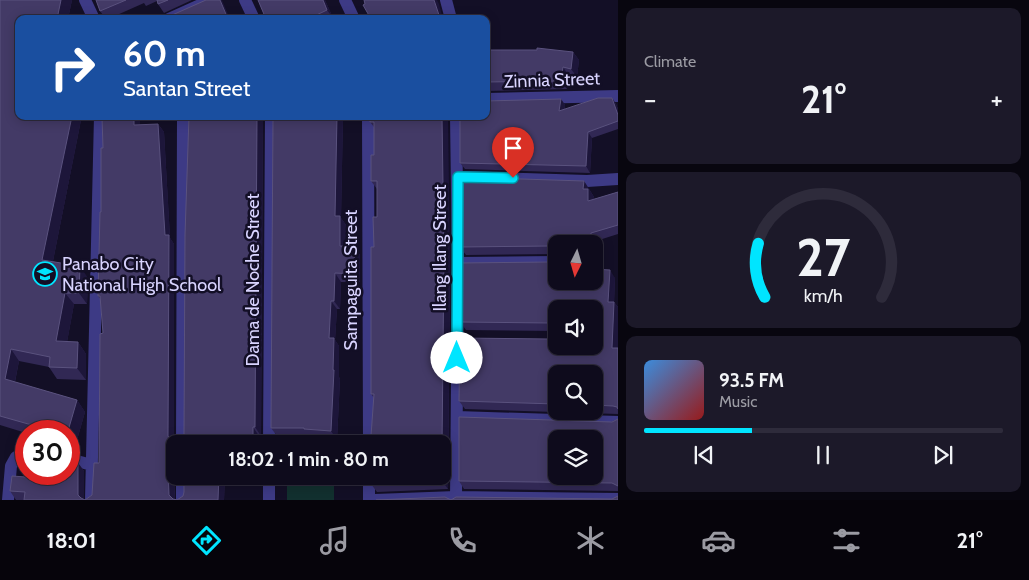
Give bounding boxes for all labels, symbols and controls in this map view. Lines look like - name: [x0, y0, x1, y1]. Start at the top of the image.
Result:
- text: 60 m: [123, 32, 206, 75]
- icon: right: [40, 35, 105, 100]
- text: Climate: [644, 52, 696, 71]
- street label: Zinnia Street: [503, 67, 601, 93]
- text: Santan Street: [123, 75, 250, 102]
- text: 21°: [801, 76, 846, 123]
- text: −: [644, 82, 656, 116]
- text: +: [991, 82, 1003, 116]
- pin: [492, 127, 534, 178]
- icon: arrive: [499, 134, 527, 162]
- street label: Ilang Ilang Street: [429, 184, 451, 312]
- street label: Dama de Noche Street: [242, 193, 264, 367]
- street label: Sampaguita Street: [340, 210, 362, 350]
- text: 27: [796, 226, 851, 289]
- north arrow: [548, 235, 602, 290]
- map controls: [548, 235, 603, 485]
- place label: Panabo City National High School: [62, 253, 222, 296]
- school or university icon: Panabo City National High School: [32, 261, 58, 287]
- text: km/h: [804, 285, 843, 306]
- button: sound: [548, 300, 603, 355]
- position arrow: [430, 331, 482, 383]
- button: search: [548, 365, 603, 420]
- text: 93.5 FM: [719, 369, 784, 392]
- text: Music: [719, 392, 757, 411]
- speed limit sign: 30: [15, 420, 80, 485]
- button: layers: [548, 430, 603, 485]
- icon: previous: [690, 441, 718, 469]
- icon: pause: [809, 441, 837, 469]
- icon: next: [929, 441, 957, 469]
- text: 18:02 · 1 min · 80 m: [228, 448, 389, 471]
- icon: directions: [189, 523, 224, 558]
- icon: music: [317, 523, 352, 558]
- icon: phone: [445, 523, 480, 558]
- icon: climate: [573, 523, 608, 558]
- icon: car: [701, 523, 736, 558]
- icon: filters: [829, 523, 864, 558]
- text: 18:01: [46, 527, 96, 554]
- text: 21°: [956, 527, 983, 554]

